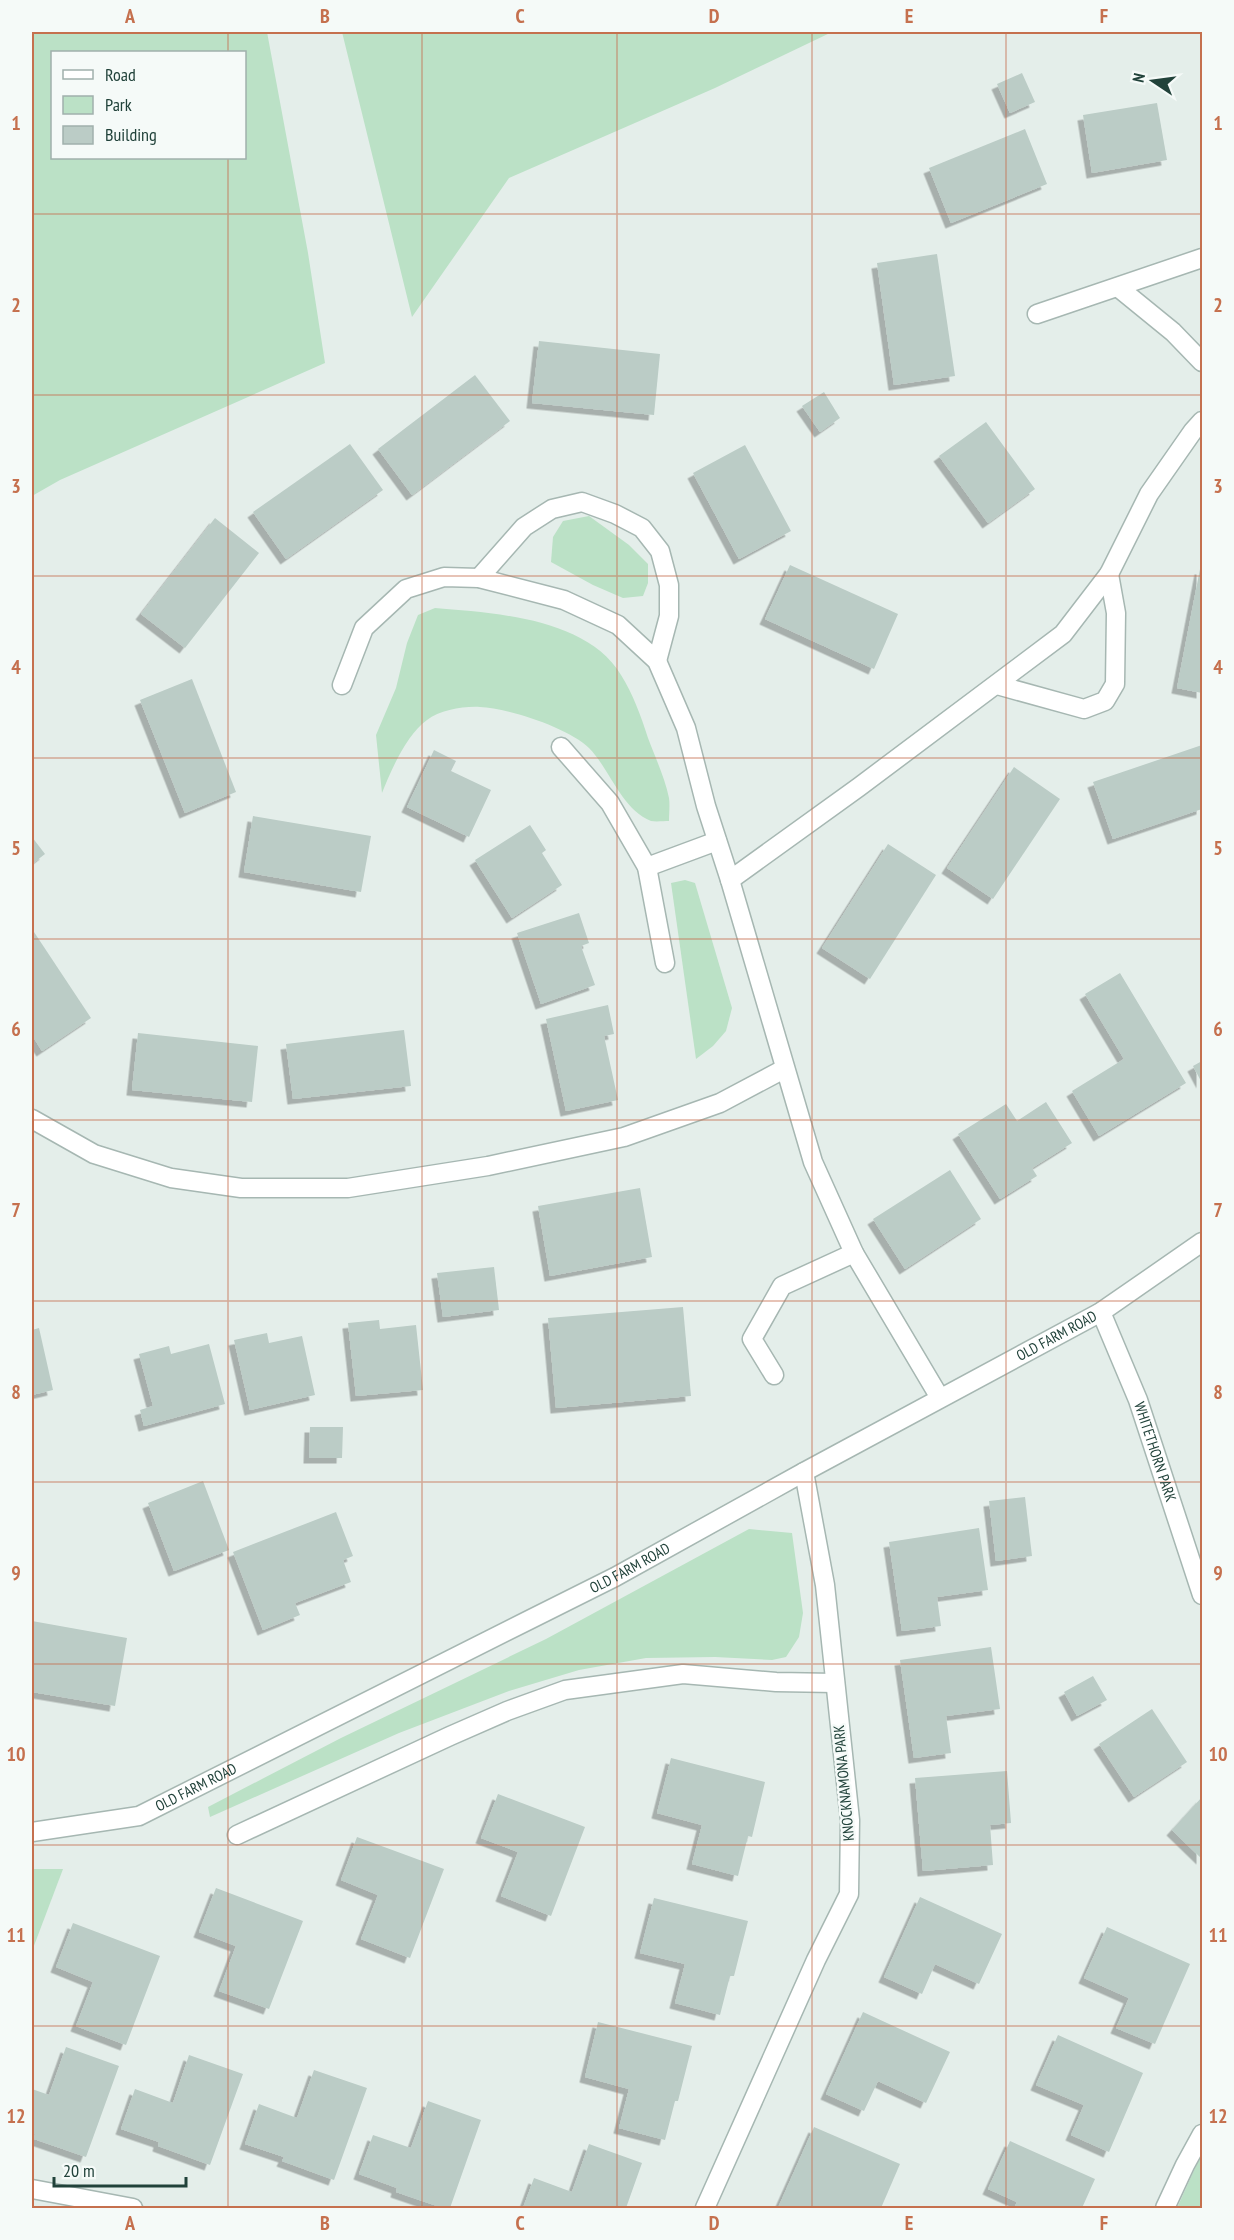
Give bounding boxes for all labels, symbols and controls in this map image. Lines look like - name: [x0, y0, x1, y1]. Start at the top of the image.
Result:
- text: A: [124, 3, 136, 29]
- text: B: [320, 3, 330, 29]
- text: C: [515, 3, 525, 29]
- text: D: [709, 3, 720, 29]
- text: E: [905, 3, 913, 29]
- text: F: [1100, 3, 1108, 29]
- legend: [51, 51, 246, 159]
- north arrow: [1123, 51, 1183, 111]
- text: Road: [105, 63, 136, 86]
- text: N: [1128, 71, 1149, 84]
- text: Park: [105, 93, 132, 116]
- text: 1: [11, 110, 21, 136]
- text: 1: [1213, 110, 1223, 136]
- text: Building: [105, 123, 157, 146]
- text: 2: [11, 292, 21, 318]
- text: 2: [1213, 292, 1223, 318]
- text: 3: [11, 473, 21, 499]
- text: 3: [1213, 473, 1223, 499]
- text: 4: [11, 654, 21, 680]
- text: 4: [1213, 654, 1223, 680]
- text: 5: [11, 835, 21, 861]
- text: 5: [1213, 835, 1223, 861]
- text: 6: [11, 1016, 21, 1042]
- text: 6: [1213, 1016, 1223, 1042]
- text: 7: [11, 1197, 21, 1223]
- text: 7: [1213, 1197, 1223, 1223]
- street label: OLD FARM ROAD: [1013, 1306, 1100, 1365]
- text: 8: [11, 1379, 21, 1405]
- text: 8: [1213, 1379, 1223, 1405]
- street label: WHITETHORN PARK: [1130, 1399, 1181, 1505]
- street label: OLD FARM ROAD: [586, 1538, 673, 1597]
- text: 9: [11, 1560, 21, 1586]
- text: 9: [1213, 1560, 1223, 1586]
- street label: KNOCKNAMONA PARK: [829, 1724, 858, 1842]
- text: 10: [6, 1741, 26, 1767]
- text: 10: [1208, 1741, 1228, 1767]
- street label: OLD FARM ROAD: [152, 1758, 240, 1815]
- text: 11: [6, 1922, 26, 1948]
- text: 11: [1208, 1922, 1228, 1948]
- text: 12: [6, 2103, 26, 2129]
- text: 12: [1208, 2103, 1228, 2129]
- scale bar: [54, 2150, 186, 2188]
- text: 20 m: [63, 2159, 95, 2182]
- text: A: [124, 2210, 136, 2236]
- text: B: [320, 2210, 330, 2236]
- text: C: [515, 2210, 525, 2236]
- text: D: [709, 2210, 720, 2236]
- text: E: [905, 2210, 913, 2236]
- text: F: [1100, 2210, 1108, 2236]

